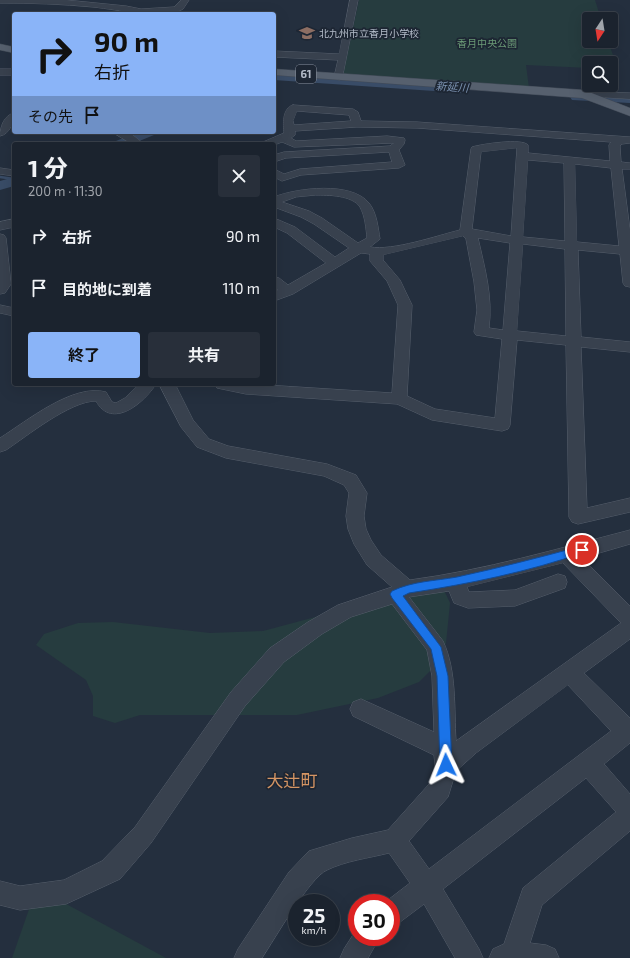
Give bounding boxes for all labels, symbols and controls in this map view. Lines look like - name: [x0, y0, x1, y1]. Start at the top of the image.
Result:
- north arrow: [582, 12, 618, 48]
- map controls: [582, 12, 618, 92]
- text: 90 m: [94, 24, 159, 58]
- school or university icon: 北九州市立香月小学校: [298, 24, 316, 42]
- place label: 北九州市立香月小学校: [319, 27, 419, 39]
- icon: right: [28, 28, 80, 80]
- park label: 香月中央公園: [457, 37, 517, 49]
- button: search: [582, 56, 618, 92]
- text: 右折: [94, 61, 130, 83]
- road number: 61: [296, 65, 316, 83]
- water label: 新延川: [435, 79, 470, 94]
- icon: arrive: [81, 104, 103, 126]
- text: その先: [28, 107, 73, 125]
- text: 1 分: [28, 153, 68, 182]
- button: close: [218, 155, 260, 197]
- text: 200 m · 11:30: [28, 183, 103, 199]
- icon: right: [28, 225, 50, 247]
- text: 90 m: [226, 227, 260, 245]
- text: 右折: [62, 228, 92, 246]
- icon: arrive: [28, 277, 50, 299]
- text: 110 m: [223, 279, 260, 297]
- text: 目的地に到着: [62, 280, 152, 298]
- button: 終了: [28, 332, 140, 378]
- button: 共有: [148, 332, 260, 378]
- pin: [565, 533, 599, 567]
- icon: arrive: [571, 539, 593, 561]
- position arrow: [425, 744, 467, 786]
- district label: 大辻町: [267, 770, 318, 790]
- speed limit sign: 30: [348, 894, 400, 946]
- text: 25: [303, 903, 325, 927]
- text: km/h: [302, 924, 326, 936]

